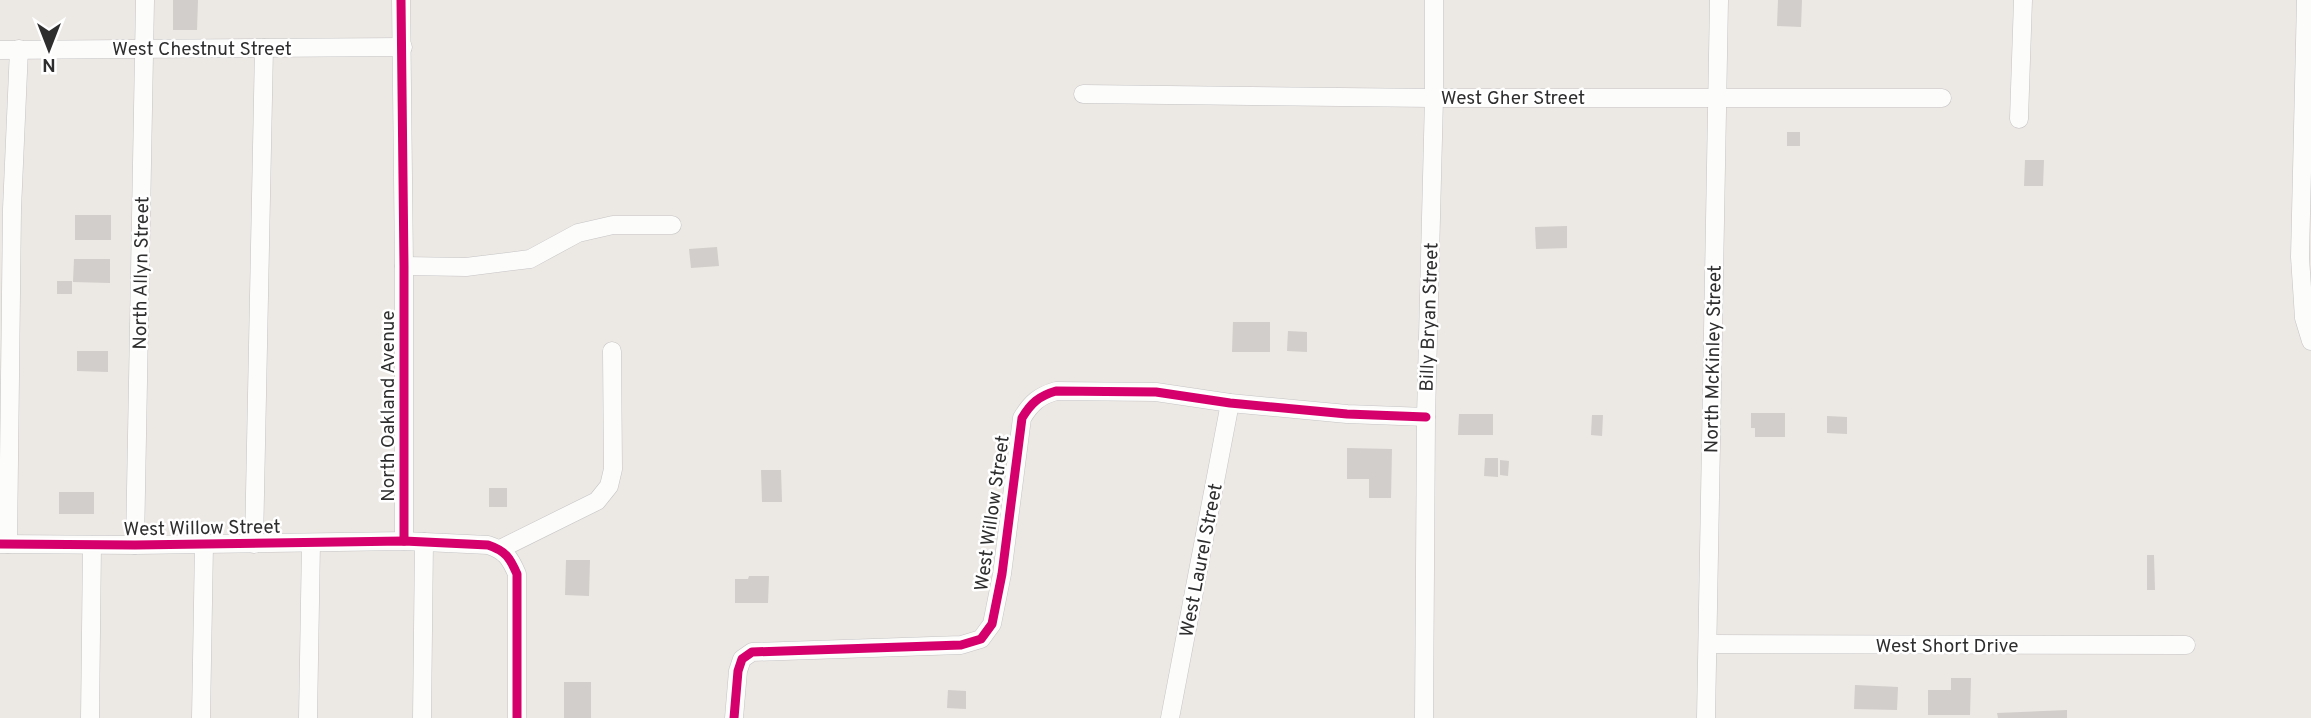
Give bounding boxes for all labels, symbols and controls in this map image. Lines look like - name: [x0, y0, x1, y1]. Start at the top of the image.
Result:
- north arrow: [14, 14, 84, 84]
- street label: West Chestnut Street: [112, 38, 292, 62]
- text: N: [42, 52, 56, 76]
- street label: West Gher Street: [1441, 87, 1585, 111]
- street label: North Allyn Street: [129, 196, 155, 350]
- street label: Billy Bryan Street: [1415, 242, 1445, 392]
- street label: North McKinley Street: [1700, 265, 1728, 453]
- street label: North Oakland Avenue: [377, 310, 401, 502]
- street label: West Willow Street: [970, 434, 1016, 593]
- street label: West Laurel Street: [1175, 481, 1229, 639]
- street label: West Willow Street: [123, 516, 281, 542]
- street label: West Short Drive: [1875, 635, 2019, 659]

